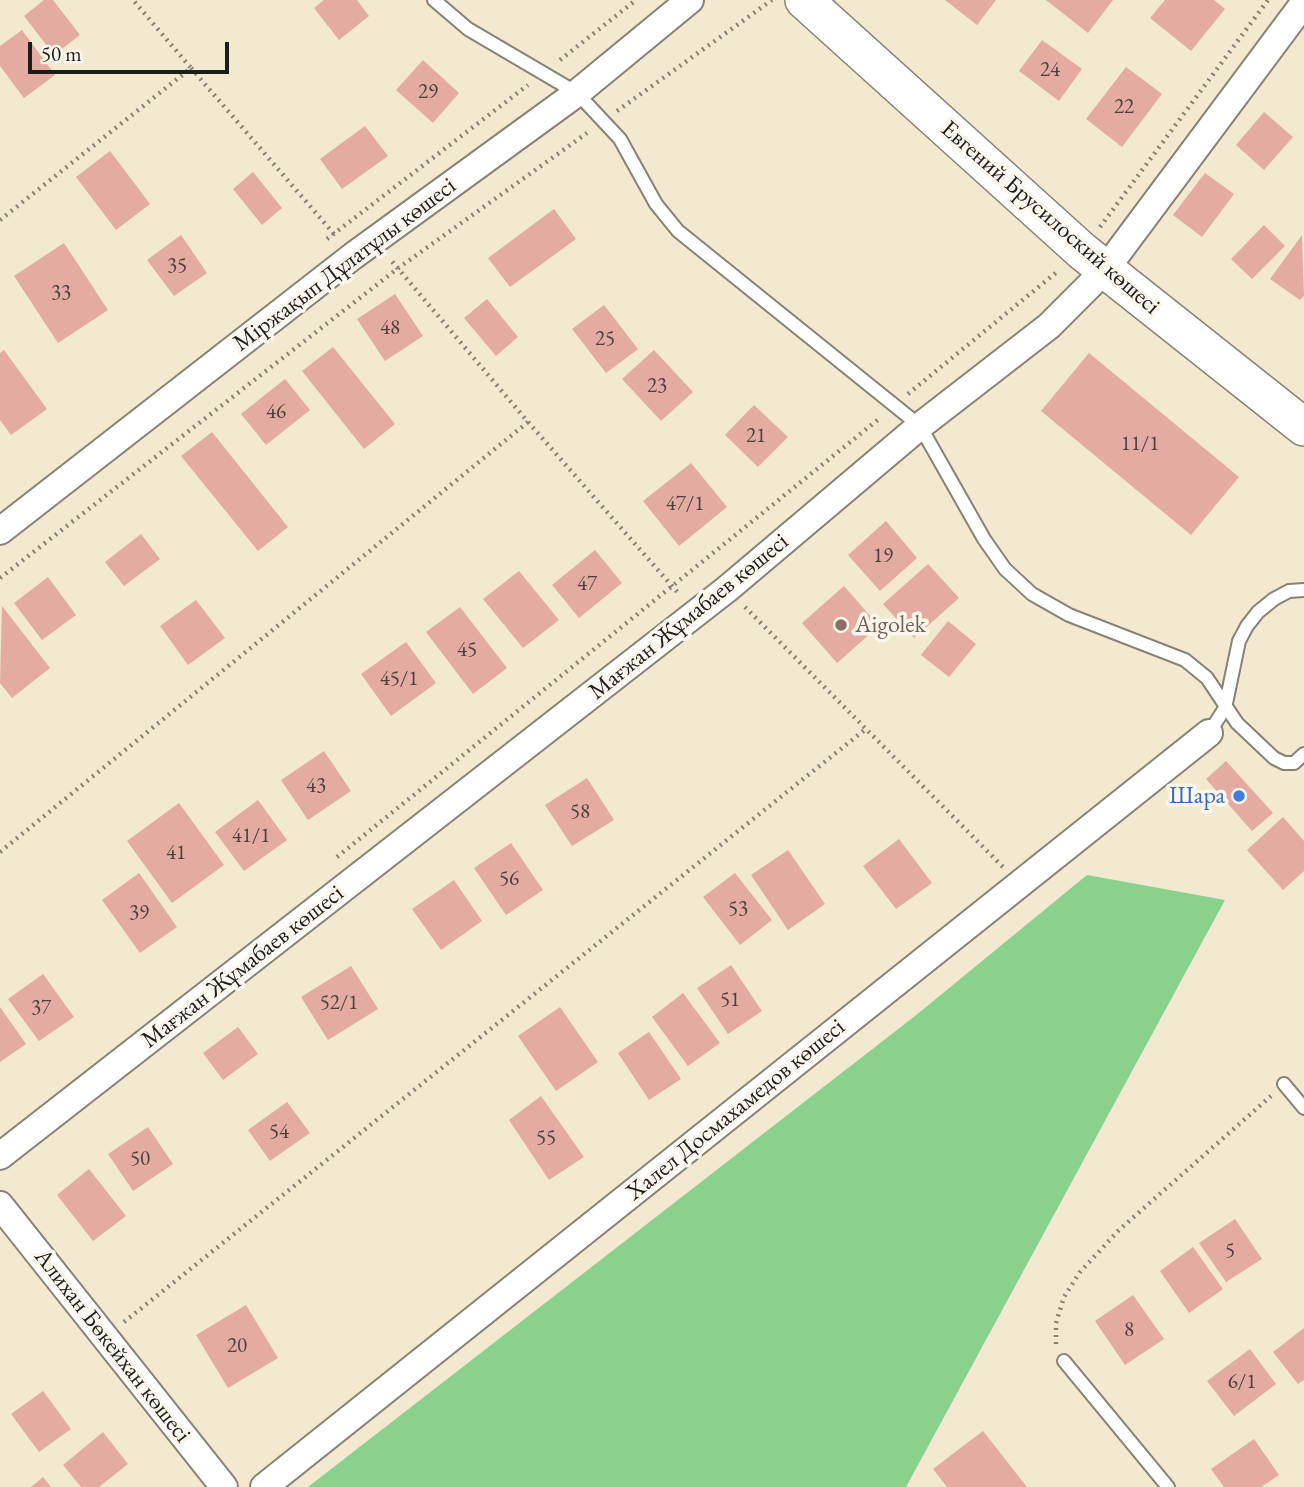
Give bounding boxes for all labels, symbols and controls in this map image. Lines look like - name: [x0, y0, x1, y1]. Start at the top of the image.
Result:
- scale bar: [32, 28, 233, 72]
- text: 50 m: [41, 40, 82, 67]
- house number: 24: [1040, 57, 1060, 83]
- house number: 29: [418, 79, 438, 105]
- house number: 22: [1114, 94, 1134, 120]
- street label: Евгений Брусилоский көшесі: [935, 115, 1165, 321]
- street label: Міржақып Дұлатұлы көшесі: [228, 172, 462, 358]
- house number: 35: [167, 253, 187, 279]
- house number: 33: [51, 280, 71, 306]
- house number: 48: [380, 315, 400, 341]
- house number: 25: [595, 326, 615, 352]
- house number: 23: [647, 373, 667, 399]
- house number: 46: [266, 399, 286, 425]
- house number: 21: [746, 423, 766, 449]
- house number: 11/1: [1121, 431, 1159, 457]
- house number: 47/1: [666, 491, 704, 517]
- street label: Мағжан Жұмабаев көшесі: [583, 528, 795, 706]
- house number: 19: [873, 543, 893, 569]
- house number: 47: [577, 571, 597, 597]
- place label: Aigolek: [855, 611, 926, 639]
- marker: Aigolek: [833, 617, 849, 633]
- house number: 45: [457, 637, 477, 663]
- house number: 45/1: [380, 666, 418, 692]
- house number: 43: [306, 773, 326, 799]
- place label: Шара: [1169, 782, 1225, 810]
- marker: Шара: [1231, 788, 1247, 804]
- house number: 58: [570, 799, 590, 825]
- house number: 41/1: [232, 823, 270, 849]
- house number: 41: [166, 840, 186, 866]
- house number: 56: [499, 866, 519, 892]
- street label: Мағжан Жұмабаев көшесі: [136, 879, 350, 1055]
- house number: 53: [728, 896, 748, 922]
- house number: 39: [129, 900, 149, 926]
- house number: 51: [720, 987, 740, 1013]
- house number: 52/1: [320, 990, 358, 1016]
- house number: 37: [31, 995, 51, 1021]
- street label: Халел Досмахамедов көшесі: [621, 1013, 851, 1207]
- house number: 54: [269, 1119, 289, 1145]
- house number: 55: [536, 1125, 556, 1151]
- house number: 50: [130, 1146, 150, 1172]
- house number: 5: [1225, 1238, 1235, 1264]
- street label: Алихан Бөкейхан көшесі: [27, 1243, 197, 1449]
- house number: 8: [1124, 1317, 1134, 1343]
- house number: 20: [227, 1333, 247, 1359]
- house number: 6/1: [1228, 1369, 1256, 1395]

